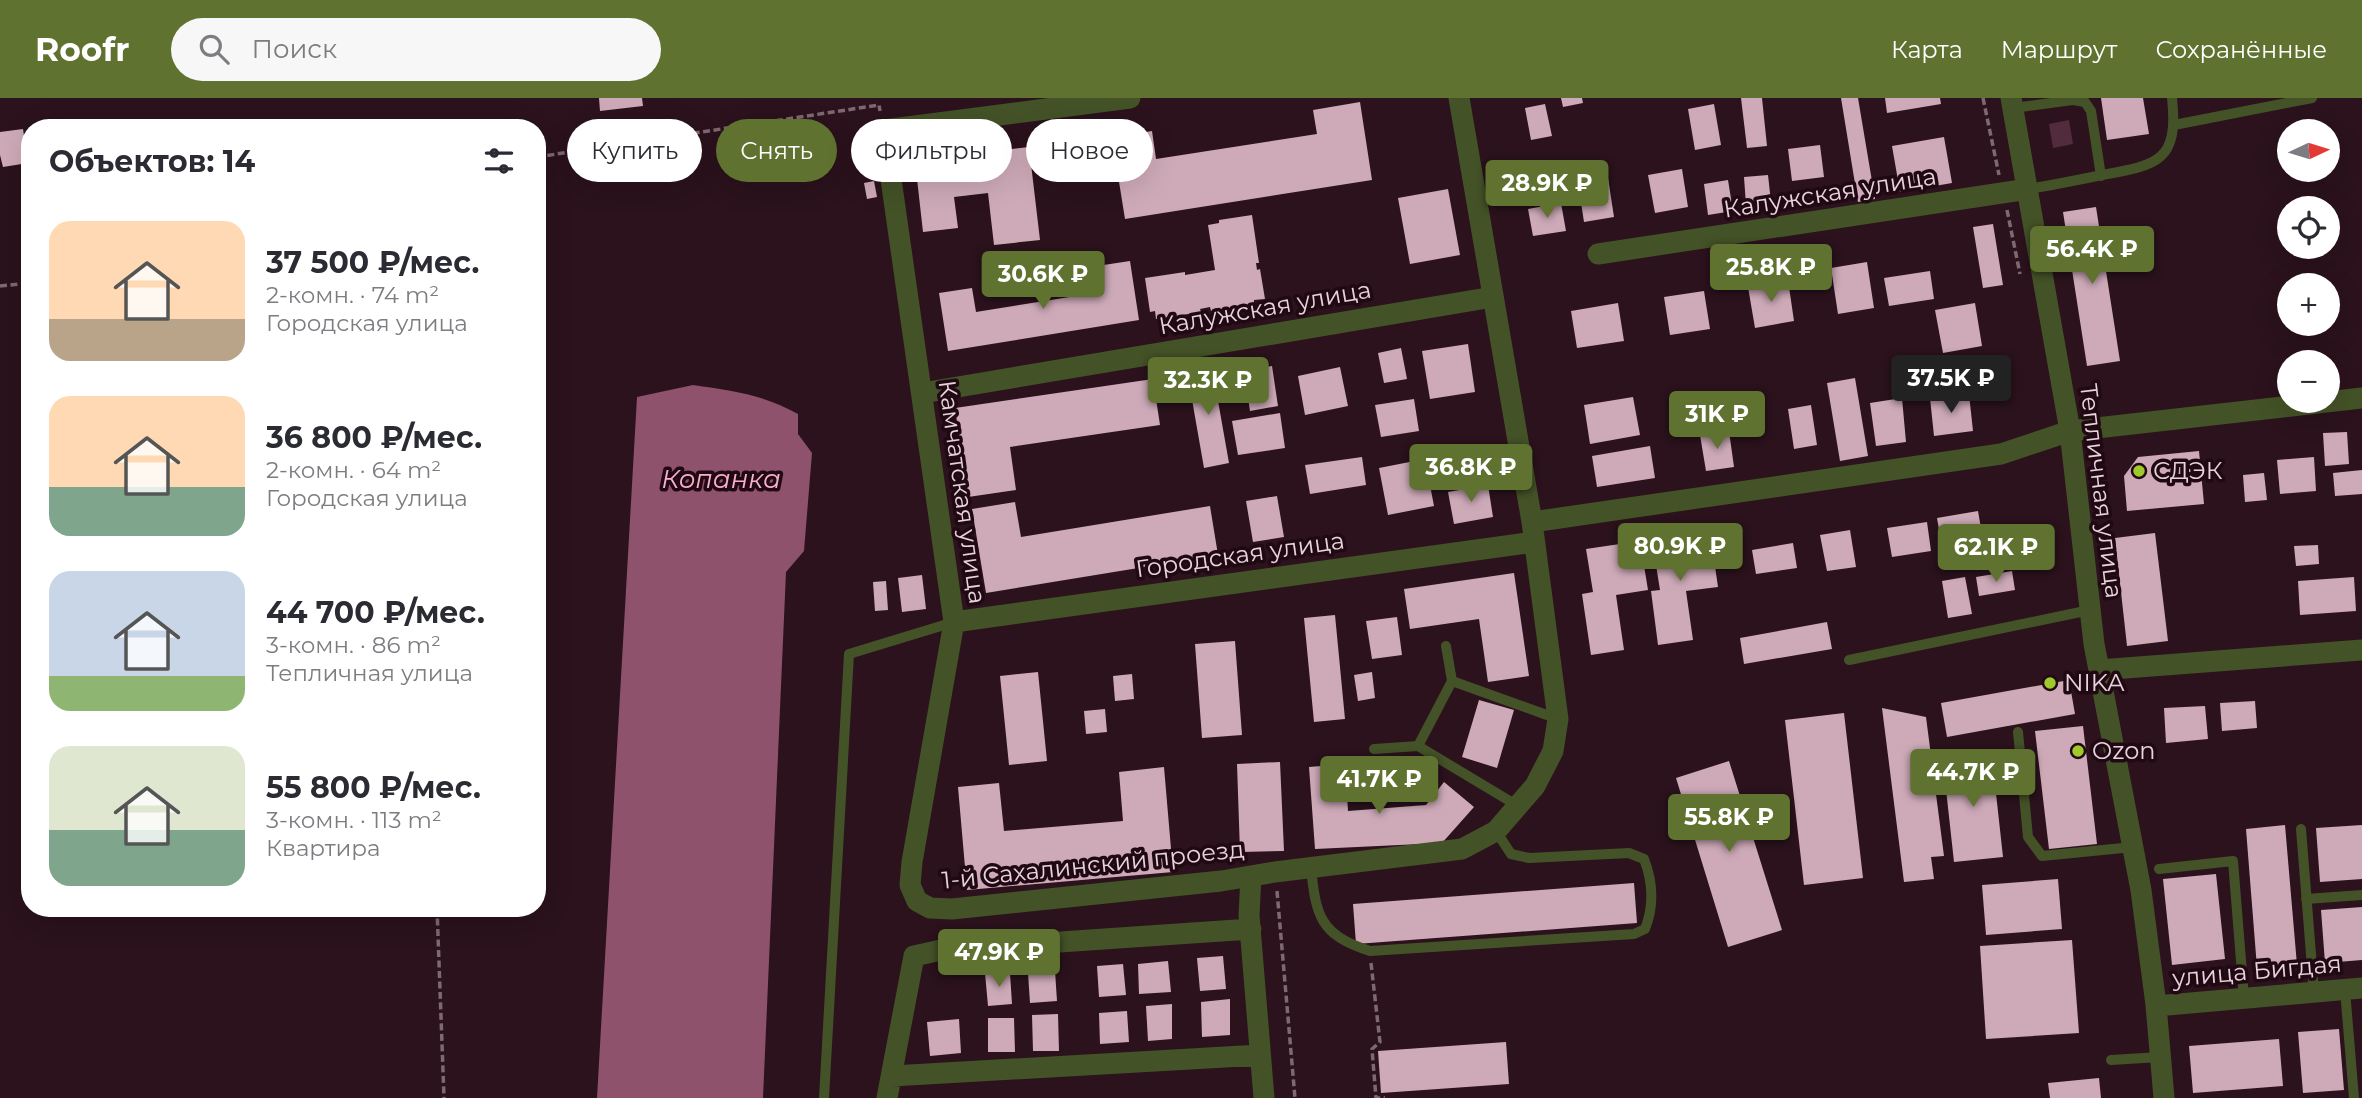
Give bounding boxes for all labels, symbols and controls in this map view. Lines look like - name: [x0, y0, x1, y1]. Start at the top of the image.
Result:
- search box: [171, 18, 661, 81]
- text: Roofr: [35, 29, 129, 69]
- icon: search: [195, 30, 233, 68]
- text: Поиск: [251, 33, 337, 65]
- text: Карта: [1891, 35, 1963, 64]
- text: Маршрут: [2001, 35, 2117, 64]
- text: Сохранённые: [2155, 35, 2327, 64]
- chip: Купить: [567, 119, 702, 182]
- chip: Снять: [716, 119, 837, 182]
- chip: Фильтры: [851, 119, 1012, 182]
- chip: Новое: [1026, 119, 1153, 182]
- north arrow: [2277, 119, 2340, 182]
- map controls: [2277, 119, 2340, 413]
- icon: filters: [480, 142, 518, 180]
- text: Объектов: 14: [49, 143, 255, 180]
- pin: 28.9K ₽: [1482, 160, 1612, 220]
- street label: Калужская улица: [1722, 161, 1938, 224]
- text: 28.9K ₽: [1501, 169, 1593, 197]
- button: locate: [2277, 196, 2340, 259]
- pin: 56.4K ₽: [2027, 226, 2157, 286]
- text: 56.4K ₽: [2046, 235, 2138, 263]
- text: 37 500 ₽/мес.: [266, 244, 479, 281]
- pin: 25.8K ₽: [1706, 244, 1836, 304]
- icon: home: [105, 249, 189, 333]
- pin: 30.6K ₽: [978, 252, 1108, 311]
- text: 25.8K ₽: [1726, 253, 1816, 281]
- text: 30.6K ₽: [998, 260, 1088, 288]
- button: +: [2277, 273, 2340, 336]
- street label: Калужская улица: [1157, 275, 1373, 340]
- text: 2-комн. · 74 m²: [266, 281, 439, 309]
- text: Городская улица: [266, 309, 468, 337]
- button: −: [2277, 350, 2340, 413]
- pin: 37.5K ₽: [1886, 356, 2016, 415]
- pin: 32.3K ₽: [1143, 358, 1273, 417]
- text: 37.5K ₽: [1907, 364, 1995, 392]
- text: 32.3K ₽: [1164, 366, 1252, 394]
- street label: Камчатская улица: [932, 378, 993, 606]
- street label: Тепличная улица: [2074, 382, 2129, 600]
- pin: 31K ₽: [1668, 392, 1766, 451]
- text: 31K ₽: [1685, 400, 1749, 428]
- text: 36 800 ₽/мес.: [266, 419, 482, 456]
- icon: home: [105, 424, 189, 508]
- pin: 36.8K ₽: [1406, 444, 1536, 504]
- text: 36.8K ₽: [1425, 453, 1517, 481]
- text: 2-комн. · 64 m²: [266, 456, 441, 484]
- place label: СДЭК: [2153, 456, 2223, 485]
- water label: Копанка: [661, 463, 781, 495]
- marker: СДЭК: [2131, 463, 2147, 479]
- text: Городская улица: [266, 484, 468, 512]
- pin: 80.9K ₽: [1615, 524, 1745, 583]
- pin: 62.1K ₽: [1931, 524, 2061, 584]
- street label: Городская улица: [1134, 526, 1346, 584]
- text: 80.9K ₽: [1634, 532, 1726, 560]
- text: 62.1K ₽: [1954, 533, 2038, 561]
- text: 44 700 ₽/мес.: [266, 594, 485, 631]
- icon: home: [105, 599, 189, 683]
- text: 3-комн. · 86 m²: [266, 631, 441, 659]
- text: Тепличная улица: [266, 659, 473, 687]
- place label: NIKA: [2064, 668, 2125, 697]
- marker: NIKA: [2042, 675, 2058, 691]
- place label: Ozon: [2092, 736, 2155, 765]
- marker: Ozon: [2070, 743, 2086, 759]
- pin: 44.7K ₽: [1908, 750, 2038, 809]
- pin: 41.7K ₽: [1314, 756, 1444, 816]
- text: 44.7K ₽: [1926, 758, 2020, 786]
- text: 41.7K ₽: [1336, 765, 1422, 793]
- text: 55 800 ₽/мес.: [266, 769, 481, 806]
- icon: home: [105, 774, 189, 858]
- pin: 55.8K ₽: [1664, 794, 1794, 854]
- text: 55.8K ₽: [1684, 803, 1774, 831]
- text: 3-комн. · 113 m²: [266, 806, 442, 834]
- text: Квартира: [266, 834, 380, 862]
- street label: 1-й Сахалинский проезд: [940, 834, 1246, 895]
- pin: 47.9K ₽: [934, 930, 1064, 989]
- text: 47.9K ₽: [954, 938, 1044, 966]
- street label: улица Бигдая: [2170, 949, 2343, 992]

